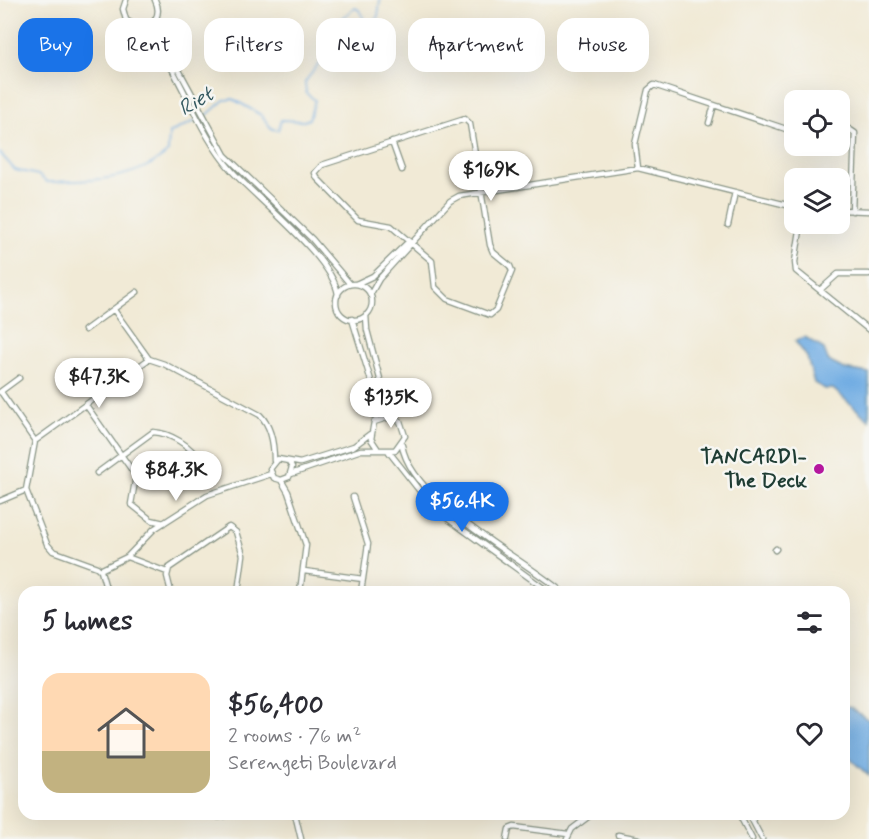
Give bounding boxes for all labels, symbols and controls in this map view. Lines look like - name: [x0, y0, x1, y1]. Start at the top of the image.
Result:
- chip: Buy: [18, 18, 93, 72]
- chip: Rent: [105, 18, 192, 72]
- chip: Filters: [204, 18, 304, 72]
- chip: New: [316, 18, 396, 72]
- chip: Apartment: [408, 18, 545, 72]
- chip: House: [557, 18, 649, 72]
- water label: Riet: [173, 80, 220, 123]
- map controls: [784, 90, 850, 234]
- button: locate: [784, 90, 850, 156]
- pin: $169K: [449, 151, 533, 202]
- text: $169K: [463, 157, 519, 184]
- button: layers: [784, 168, 850, 234]
- pin: $47.3K: [50, 358, 148, 409]
- text: $47.3K: [69, 364, 129, 391]
- pin: $135K: [349, 378, 433, 429]
- text: $135K: [364, 384, 418, 411]
- place label: TANCARDI- The Deck: [700, 443, 807, 495]
- pin: $84.3K: [127, 451, 225, 502]
- text: $84.3K: [145, 457, 207, 484]
- marker: TANCARDI- The Deck: [812, 462, 826, 476]
- pin: $56.4K: [413, 482, 511, 533]
- text: $56.4K: [430, 488, 494, 515]
- text: 5 homes: [42, 605, 133, 639]
- icon: filters: [793, 606, 826, 639]
- text: $56,400: [228, 689, 324, 723]
- icon: home: [90, 697, 162, 769]
- icon: heart: [793, 717, 826, 750]
- text: 2 rooms · 76 m²: [228, 723, 361, 750]
- text: Serengeti Boulevard: [228, 750, 397, 777]

